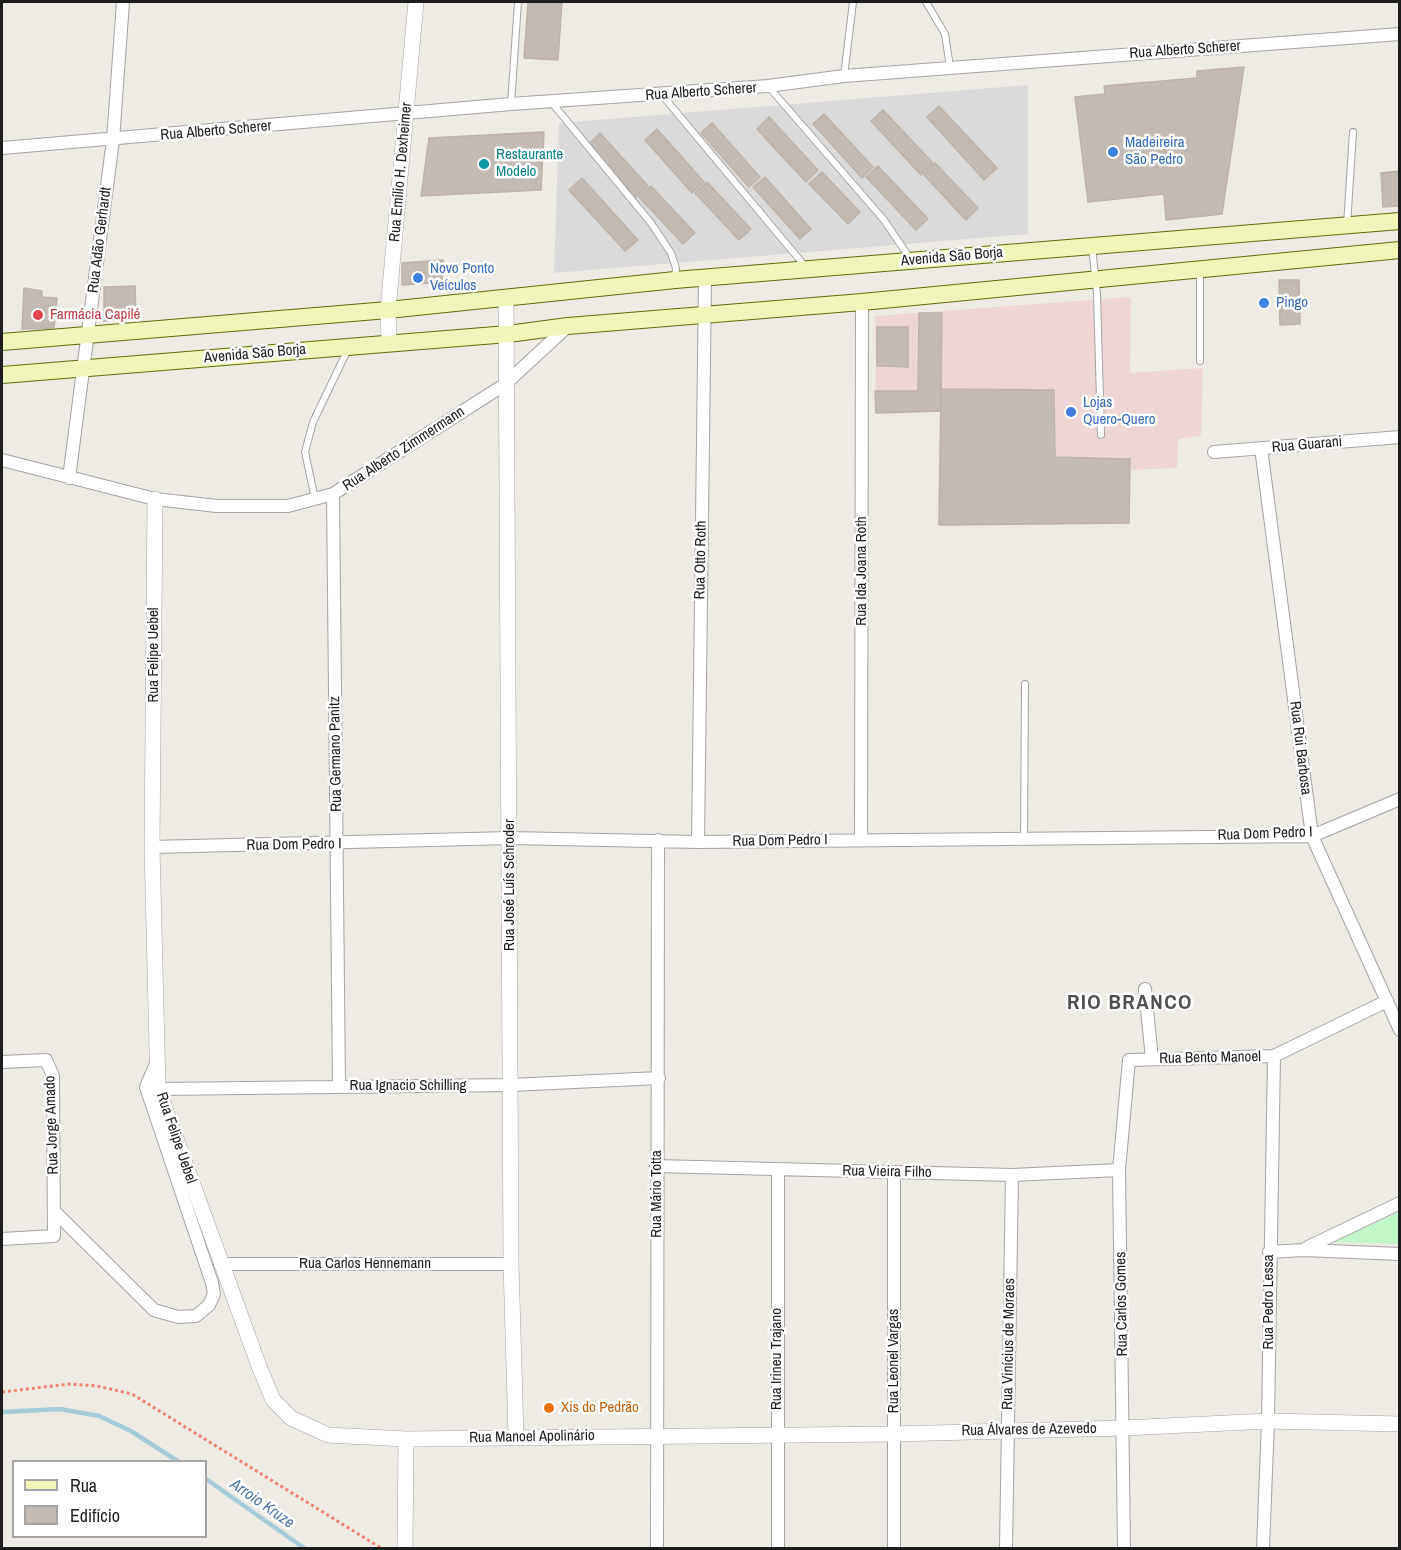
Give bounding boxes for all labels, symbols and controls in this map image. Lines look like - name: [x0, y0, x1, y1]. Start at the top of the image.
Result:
- street label: Rua Alberto Scherer: [1129, 37, 1241, 63]
- street label: Rua Alberto Scherer: [645, 79, 757, 105]
- street label: Rua Emílio H. Dexheimer: [386, 101, 416, 243]
- street label: Rua Alberto Scherer: [160, 117, 272, 145]
- place label: Madeireira São Pedro: [1125, 134, 1184, 169]
- marker: Madeireira São Pedro: [1106, 145, 1120, 159]
- place label: Restaurante Modelo: [496, 146, 563, 181]
- marker: Restaurante Modelo: [477, 157, 491, 171]
- street label: Rua Adão Gerhardt: [85, 186, 115, 294]
- street label: Avenida São Borja: [900, 244, 1004, 270]
- place label: Novo Ponto Veículos: [430, 260, 494, 295]
- marker: Novo Ponto Veículos: [411, 271, 425, 285]
- place label: Pingo: [1276, 294, 1308, 312]
- marker: Pingo: [1257, 296, 1271, 310]
- place label: Farmácia Capilé: [50, 306, 140, 324]
- marker: Farmácia Capilé: [31, 308, 45, 322]
- street label: Avenida São Borja: [203, 341, 307, 367]
- place label: Lojas Quero-Quero: [1083, 394, 1155, 429]
- street label: Rua Alberto Zimmermann: [340, 403, 468, 495]
- marker: Lojas Quero-Quero: [1064, 405, 1078, 419]
- street label: Rua Guarani: [1271, 433, 1343, 457]
- street label: Rua Ida Joana Roth: [853, 516, 871, 626]
- street label: Rua Otto Roth: [691, 521, 711, 599]
- street label: Rua Felipe Uebel: [145, 607, 163, 703]
- street label: Rua Germano Panitz: [326, 696, 346, 812]
- street label: Rua Rui Barbosa: [1285, 700, 1315, 796]
- street label: Rua José Luís Schroder: [501, 819, 519, 951]
- street label: Rua Dom Pedro I: [1217, 823, 1313, 845]
- street label: Rua Dom Pedro I: [732, 831, 828, 851]
- street label: Rua Dom Pedro I: [246, 835, 342, 855]
- district label: RIO BRANCO: [1067, 990, 1193, 1016]
- street label: Rua Bento Manoel: [1159, 1048, 1261, 1068]
- street label: Rua Jorge Amado: [41, 1075, 63, 1175]
- street label: Rua Ignacio Schilling: [350, 1077, 466, 1095]
- street label: Rua Felipe Uebel: [152, 1090, 200, 1186]
- street label: Rua Mário Totta: [648, 1150, 666, 1238]
- street label: Rua Vieira Filho: [842, 1162, 932, 1182]
- street label: Rua Carlos Gomes: [1112, 1252, 1132, 1356]
- street label: Rua Pedro Lessa: [1260, 1254, 1278, 1350]
- street label: Rua Carlos Hennemann: [299, 1255, 431, 1273]
- street label: Rua Vinícius de Moraes: [999, 1278, 1019, 1410]
- street label: Rua Irineu Trajano: [768, 1308, 786, 1410]
- street label: Rua Leonel Vargas: [885, 1309, 903, 1413]
- place label: Xis do Pedrão: [561, 1399, 639, 1417]
- marker: Xis do Pedrão: [542, 1401, 556, 1415]
- street label: Rua Álvares de Azevedo: [961, 1420, 1097, 1440]
- street label: Rua Manoel Apolinário: [469, 1427, 595, 1447]
- legend: [12, 1460, 207, 1538]
- text: Rua: [70, 1473, 97, 1498]
- water label: Arroio Kruze: [226, 1475, 298, 1533]
- text: Edifício: [70, 1503, 120, 1528]

